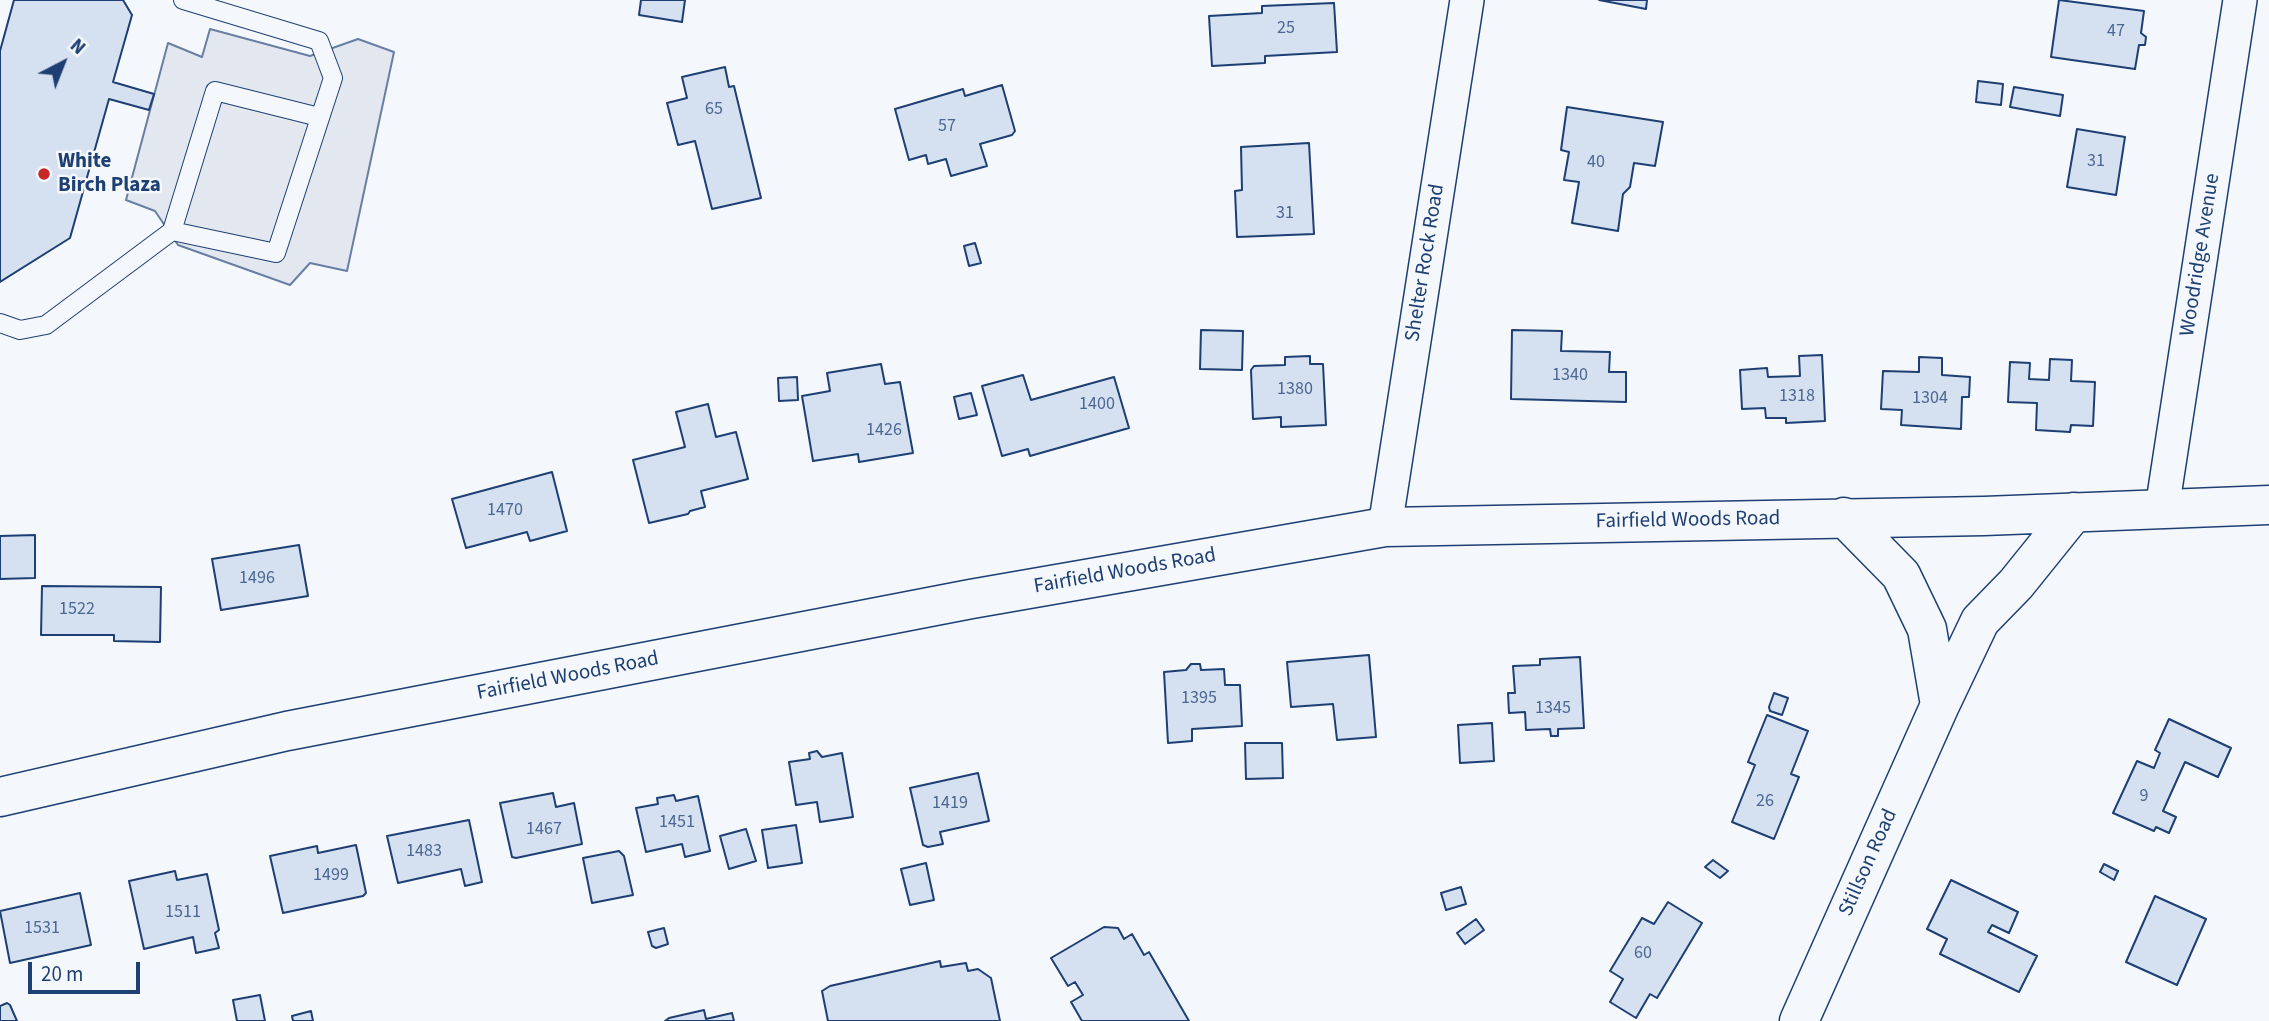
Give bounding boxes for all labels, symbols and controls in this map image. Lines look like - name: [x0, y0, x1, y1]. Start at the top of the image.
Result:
- house number: 25: [1277, 18, 1295, 40]
- house number: 47: [2107, 21, 2125, 43]
- north arrow: [28, 28, 98, 98]
- text: N: [64, 33, 91, 61]
- house number: 65: [705, 99, 723, 121]
- house number: 57: [938, 116, 956, 138]
- place label: White Birch Plaza: [58, 149, 161, 199]
- house number: 31: [2087, 151, 2105, 173]
- house number: 40: [1587, 152, 1605, 174]
- marker: White Birch Plaza: [36, 166, 52, 182]
- street label: Woodridge Avenue: [2176, 172, 2226, 338]
- street label: Shelter Rock Road: [1401, 182, 1451, 344]
- house number: 31: [1276, 203, 1294, 225]
- house number: 1340: [1552, 365, 1588, 387]
- house number: 1380: [1277, 379, 1313, 401]
- house number: 1318: [1779, 386, 1815, 408]
- house number: 1304: [1912, 388, 1948, 410]
- house number: 1400: [1079, 394, 1115, 416]
- house number: 1426: [866, 420, 902, 442]
- house number: 1470: [487, 500, 523, 522]
- street label: Fairfield Woods Road: [1595, 507, 1781, 535]
- street label: Fairfield Woods Road: [1032, 544, 1218, 600]
- house number: 1496: [239, 568, 275, 590]
- house number: 1522: [59, 599, 95, 621]
- street label: Fairfield Woods Road: [475, 647, 661, 707]
- house number: 1395: [1181, 688, 1217, 710]
- house number: 1345: [1535, 698, 1571, 720]
- house number: 9: [2140, 786, 2148, 808]
- house number: 26: [1756, 791, 1774, 813]
- house number: 1419: [932, 793, 968, 815]
- street label: Stillson Road: [1834, 806, 1904, 920]
- house number: 1451: [659, 812, 695, 834]
- house number: 1467: [526, 819, 562, 841]
- house number: 1483: [406, 841, 442, 863]
- house number: 1499: [313, 865, 349, 887]
- house number: 1511: [165, 902, 201, 924]
- house number: 1531: [24, 918, 60, 940]
- house number: 60: [1634, 943, 1652, 965]
- scale bar: [32, 948, 144, 992]
- text: 20 m: [41, 959, 83, 989]

